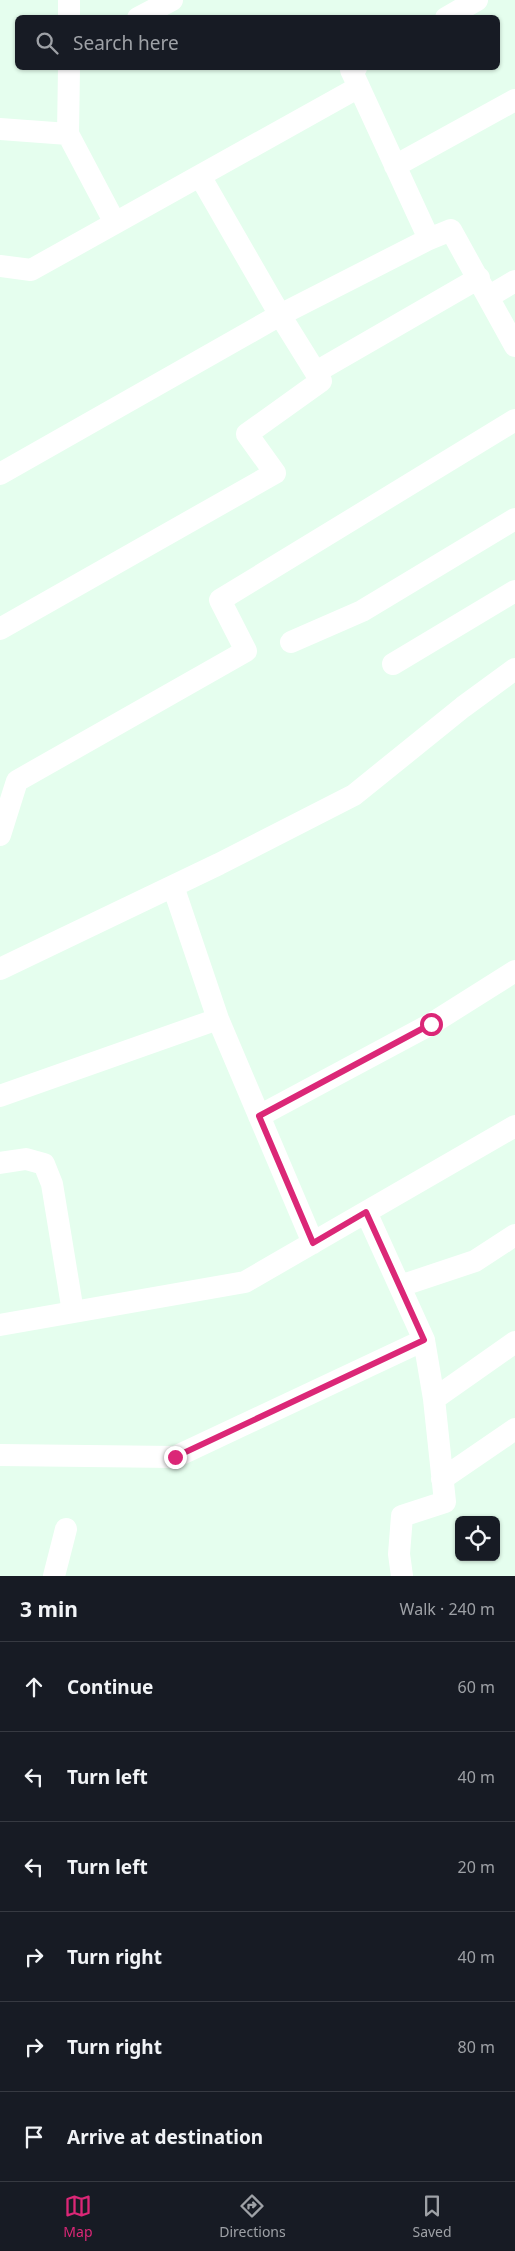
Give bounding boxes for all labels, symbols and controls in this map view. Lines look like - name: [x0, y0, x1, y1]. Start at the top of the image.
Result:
- search box: [15, 15, 500, 70]
- icon: search: [33, 29, 61, 57]
- text: Search here: [73, 30, 179, 56]
- route start: [420, 1013, 443, 1036]
- route end: [164, 1446, 187, 1469]
- map controls: [455, 1516, 500, 1561]
- button: locate: [455, 1516, 500, 1561]
- text: 3 min: [20, 1595, 78, 1623]
- text: Walk · 240 m: [400, 1598, 495, 1620]
- icon: ahead: [20, 1673, 48, 1701]
- text: Continue: [67, 1674, 153, 1700]
- text: 60 m: [458, 1676, 495, 1698]
- icon: left: [20, 1763, 48, 1791]
- text: Turn left: [67, 1764, 148, 1790]
- text: 40 m: [458, 1766, 495, 1788]
- icon: left: [20, 1853, 48, 1881]
- text: Turn left: [67, 1854, 148, 1880]
- text: 20 m: [458, 1856, 495, 1878]
- icon: right: [20, 1943, 48, 1971]
- text: Turn right: [67, 1944, 162, 1970]
- text: 40 m: [458, 1946, 495, 1968]
- icon: right: [20, 2033, 48, 2061]
- text: Turn right: [67, 2034, 162, 2060]
- text: 80 m: [458, 2036, 495, 2058]
- icon: arrive: [20, 2123, 48, 2151]
- text: Arrive at destination: [67, 2124, 263, 2150]
- tab: Map: [63, 2192, 93, 2241]
- tab: Directions: [219, 2192, 286, 2241]
- tab: Saved: [412, 2192, 452, 2241]

